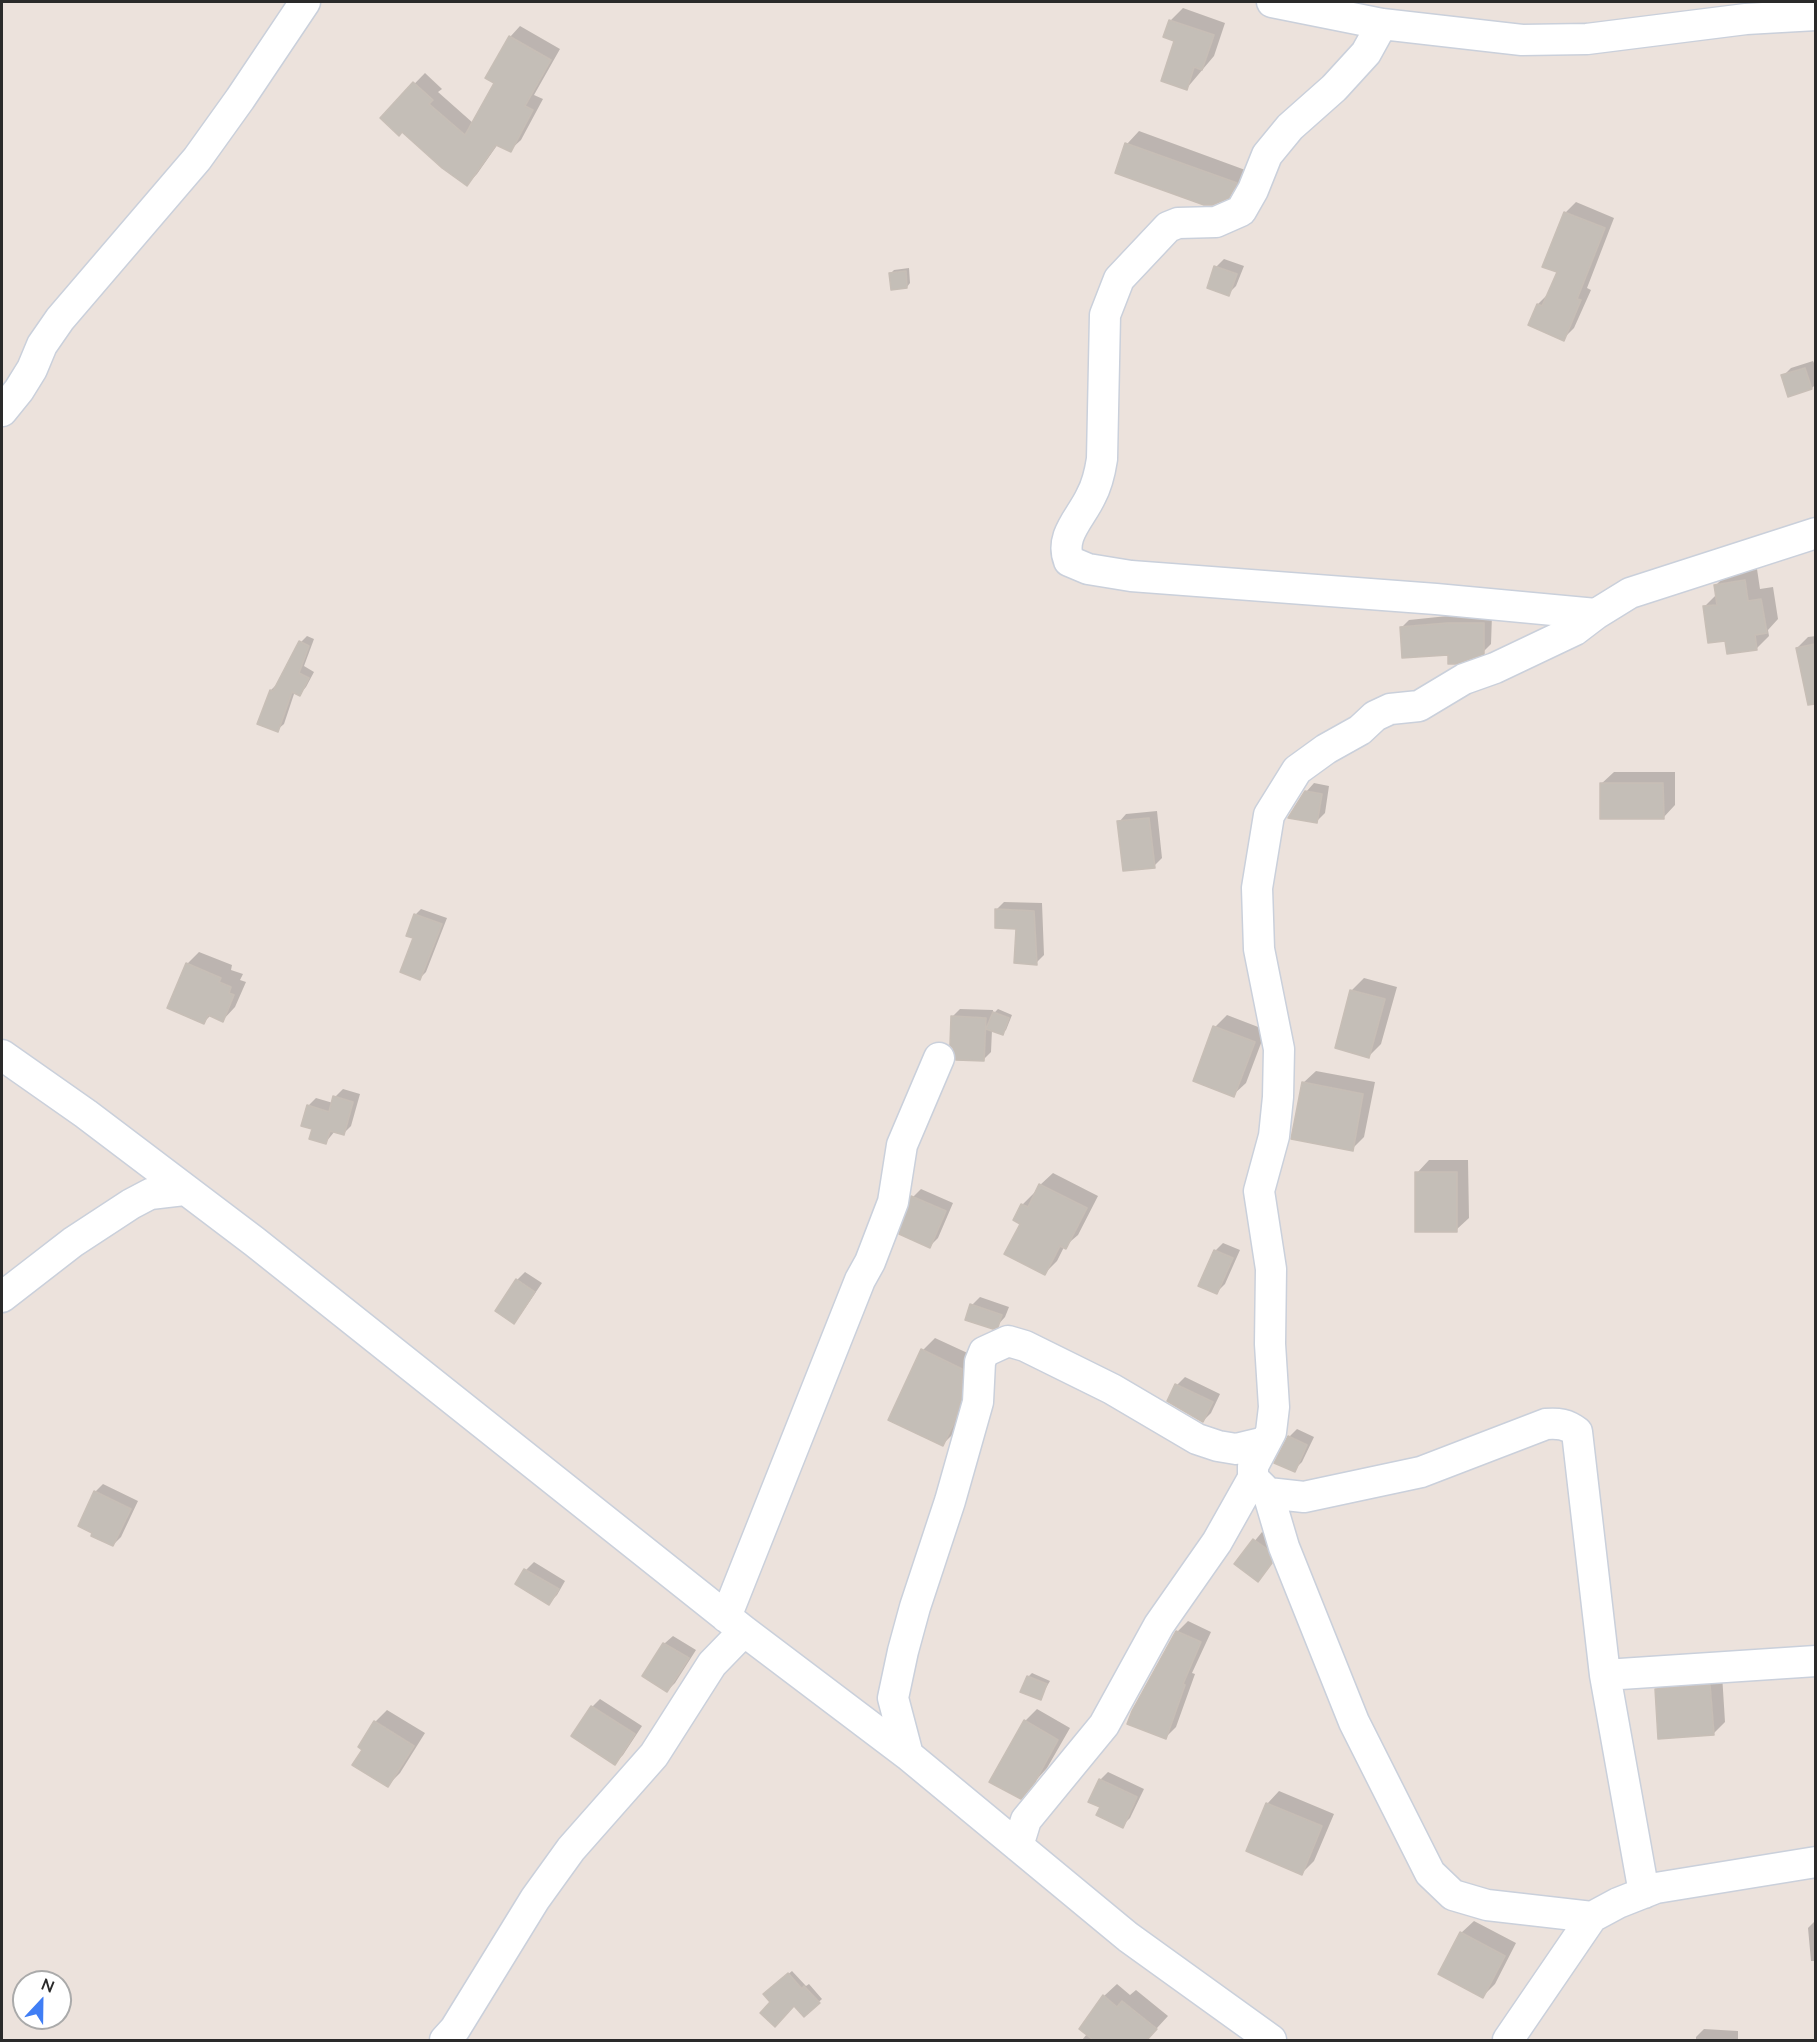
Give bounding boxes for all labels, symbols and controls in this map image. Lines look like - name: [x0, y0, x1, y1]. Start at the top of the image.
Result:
- north arrow: [12, 1970, 72, 2030]
- text: N: [39, 1974, 57, 1996]

